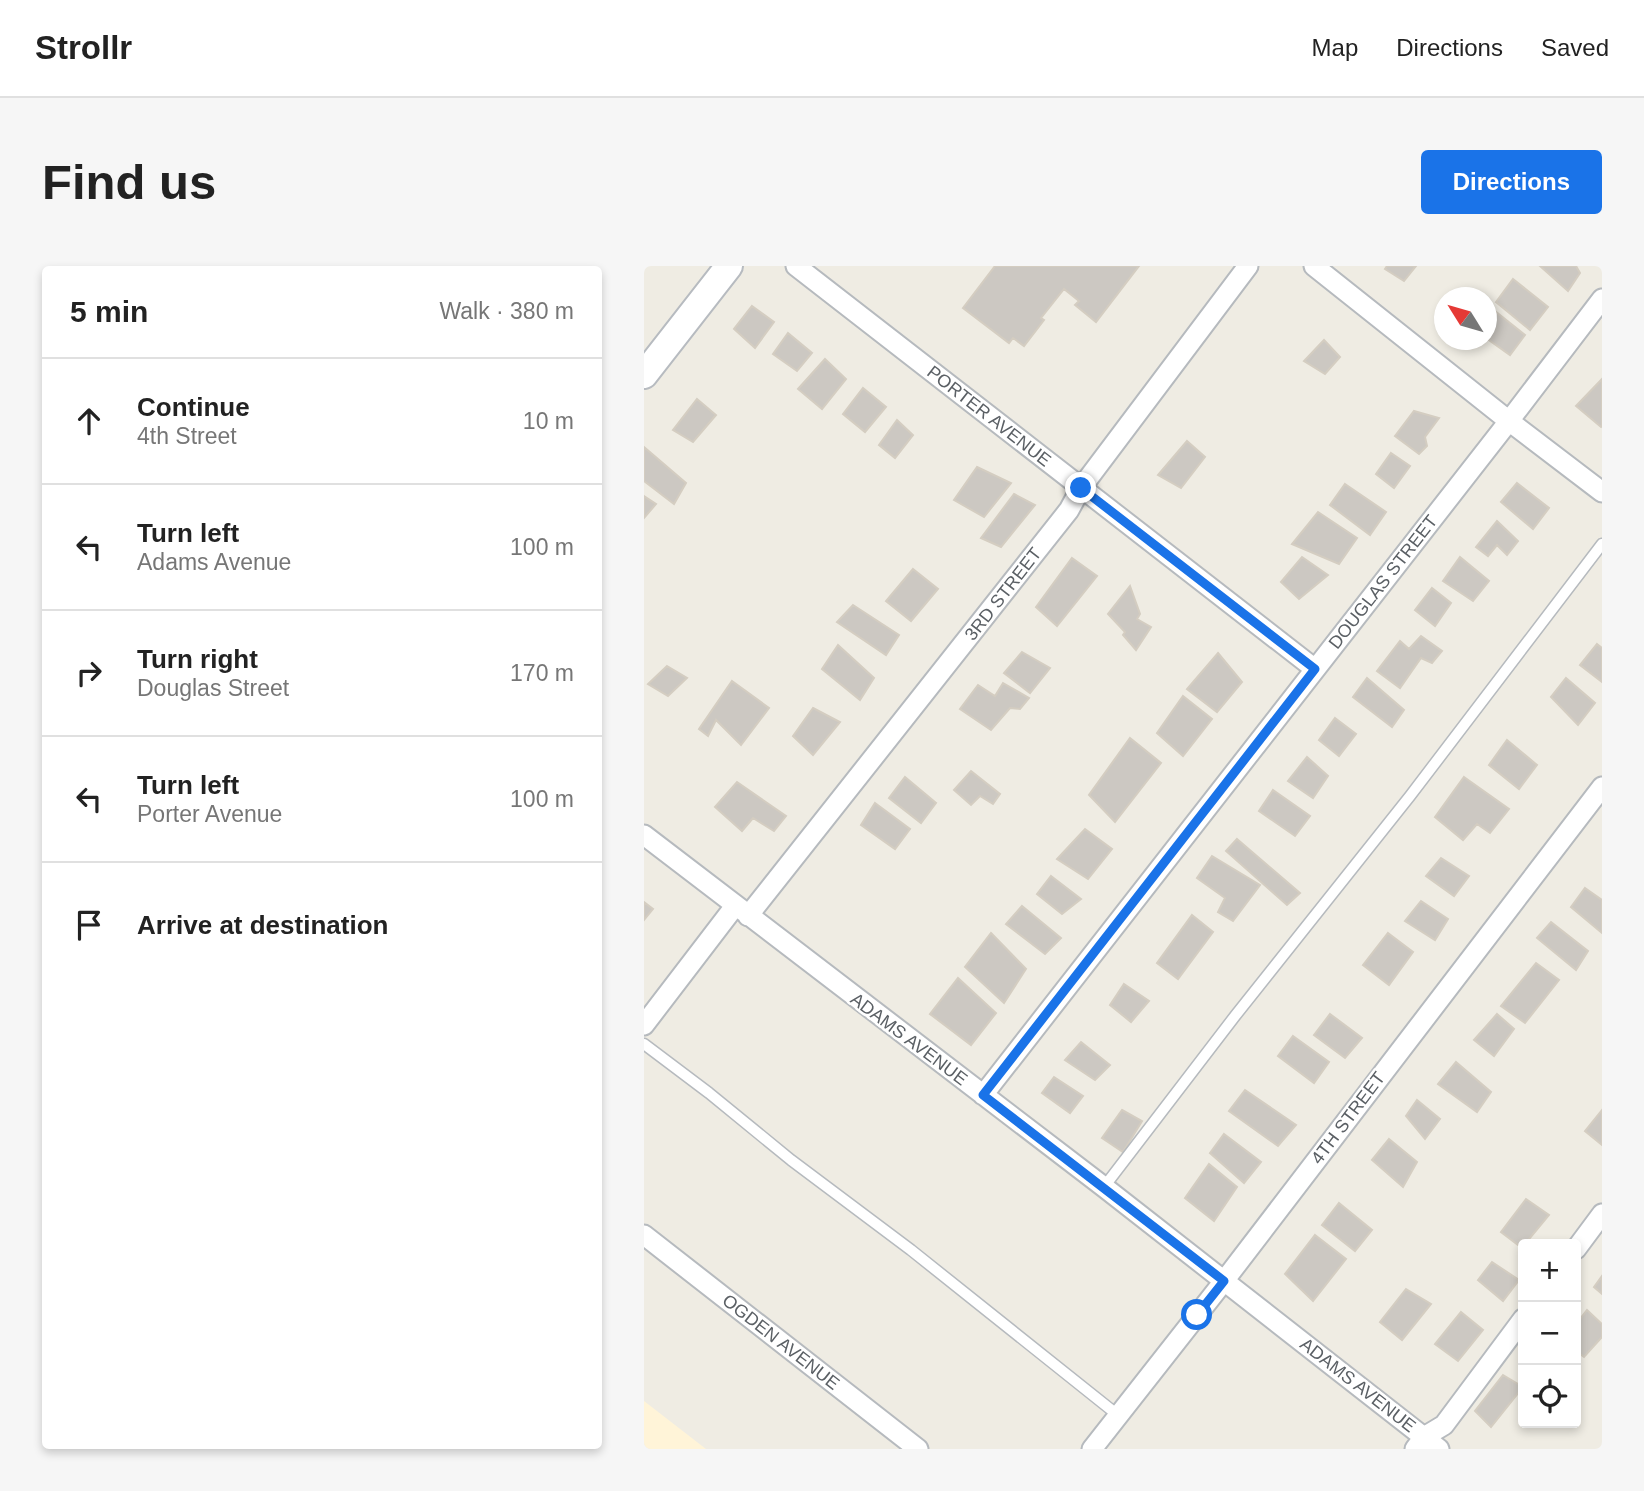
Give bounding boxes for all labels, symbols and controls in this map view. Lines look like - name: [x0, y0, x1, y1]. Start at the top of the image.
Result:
- text: Strollr: [35, 29, 132, 66]
- text: Map: [1312, 34, 1358, 61]
- text: Directions: [1396, 34, 1503, 61]
- text: Saved: [1541, 34, 1609, 61]
- button: Directions: [1421, 150, 1602, 214]
- text: Find us: [42, 155, 216, 209]
- north arrow: [1434, 287, 1497, 350]
- text: 5 min: [70, 295, 148, 328]
- text: Walk · 380 m: [439, 298, 574, 324]
- street label: PORTER AVENUE: [923, 362, 1055, 470]
- text: Continue: [137, 392, 250, 422]
- icon: ahead: [70, 402, 108, 440]
- text: 10 m: [523, 408, 574, 434]
- text: 4th Street: [137, 423, 237, 449]
- route end: [1065, 472, 1096, 503]
- street label: DOUGLAS STREET: [1325, 511, 1441, 653]
- text: Turn left: [137, 518, 239, 548]
- icon: left: [70, 528, 108, 566]
- text: 100 m: [510, 534, 574, 560]
- street label: 3RD STREET: [961, 544, 1045, 644]
- text: Adams Avenue: [137, 549, 291, 575]
- text: Turn right: [137, 644, 258, 674]
- icon: right: [70, 654, 108, 692]
- text: 170 m: [510, 660, 574, 686]
- text: Douglas Street: [137, 675, 289, 701]
- text: Turn left: [137, 770, 239, 800]
- icon: left: [70, 780, 108, 818]
- text: 100 m: [510, 786, 574, 812]
- text: Porter Avenue: [137, 801, 282, 827]
- icon: arrive: [70, 906, 108, 944]
- text: Arrive at destination: [137, 910, 388, 940]
- street label: ADAMS AVENUE: [847, 989, 971, 1089]
- street label: 4TH STREET: [1307, 1068, 1389, 1168]
- map controls: [1518, 1239, 1581, 1428]
- button: +: [1518, 1239, 1581, 1302]
- street label: OGDEN AVENUE: [719, 1290, 843, 1394]
- route start: [1181, 1299, 1212, 1330]
- button: −: [1518, 1302, 1581, 1365]
- street label: ADAMS AVENUE: [1296, 1334, 1420, 1436]
- button: locate: [1518, 1365, 1581, 1428]

